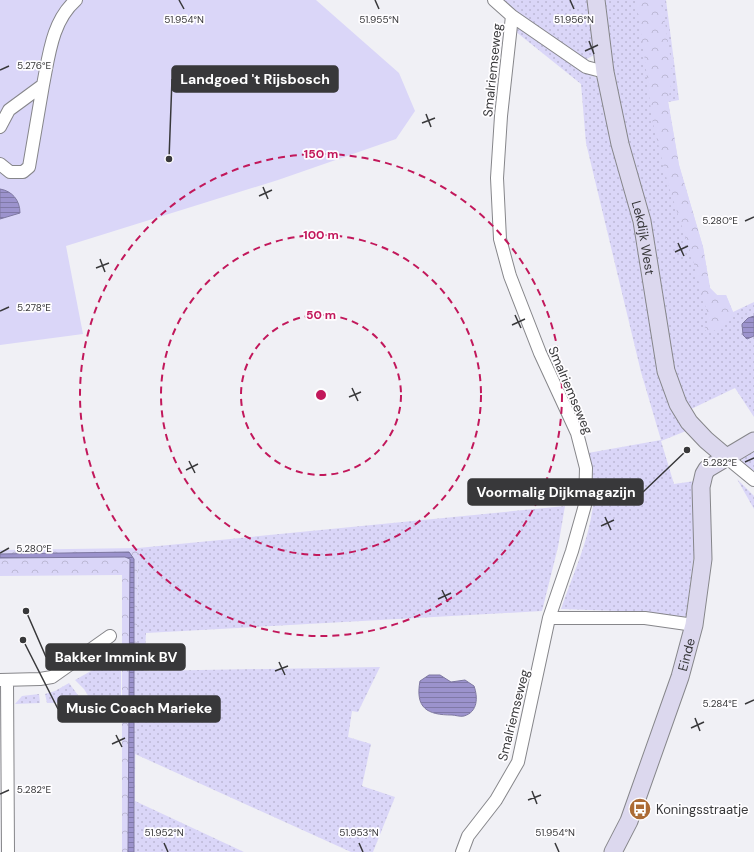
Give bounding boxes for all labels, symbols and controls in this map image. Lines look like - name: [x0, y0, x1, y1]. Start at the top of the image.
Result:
- text: 51.954°N: [164, 13, 204, 26]
- text: 51.955°N: [359, 13, 399, 26]
- text: 51.956°N: [554, 13, 594, 26]
- street label: Smalriemseweg: [479, 22, 506, 118]
- text: 5.276°E: [17, 59, 51, 72]
- callout: Landgoed 't Rijsbosch: [172, 66, 338, 92]
- text: Landgoed 't Rijsbosch: [180, 70, 330, 88]
- text: 150 m: [304, 146, 338, 162]
- street label: Lekdijk West: [628, 199, 658, 276]
- text: 5.280°E: [702, 214, 738, 227]
- text: 100 m: [303, 227, 339, 243]
- text: 5.278°E: [17, 301, 51, 314]
- text: 50 m: [306, 307, 336, 323]
- street label: Smalriemseweg: [544, 344, 597, 437]
- centre of rings: [314, 388, 328, 402]
- text: 5.282°E: [703, 456, 738, 469]
- callout: Voormalig Dijkmagazijn: [468, 479, 643, 505]
- text: Voormalig Dijkmagazijn: [476, 483, 636, 501]
- text: 5.280°E: [16, 542, 52, 555]
- street label: Einde: [674, 636, 699, 673]
- callout: Bakker Immink BV: [46, 644, 185, 670]
- text: Bakker Immink BV: [55, 648, 177, 666]
- street label: Smalriemseweg: [494, 667, 533, 763]
- callout: Music Coach Marieke: [58, 696, 220, 722]
- text: 5.284°E: [703, 697, 738, 710]
- text: Music Coach Marieke: [66, 699, 212, 717]
- text: 5.282°E: [17, 783, 52, 796]
- bus stop icon: Koningsstraatje: [627, 796, 653, 822]
- place label: Koningsstraatje: [656, 801, 748, 818]
- text: 51.952°N: [144, 826, 184, 839]
- text: 51.953°N: [339, 826, 379, 839]
- text: 51.954°N: [535, 826, 575, 839]

